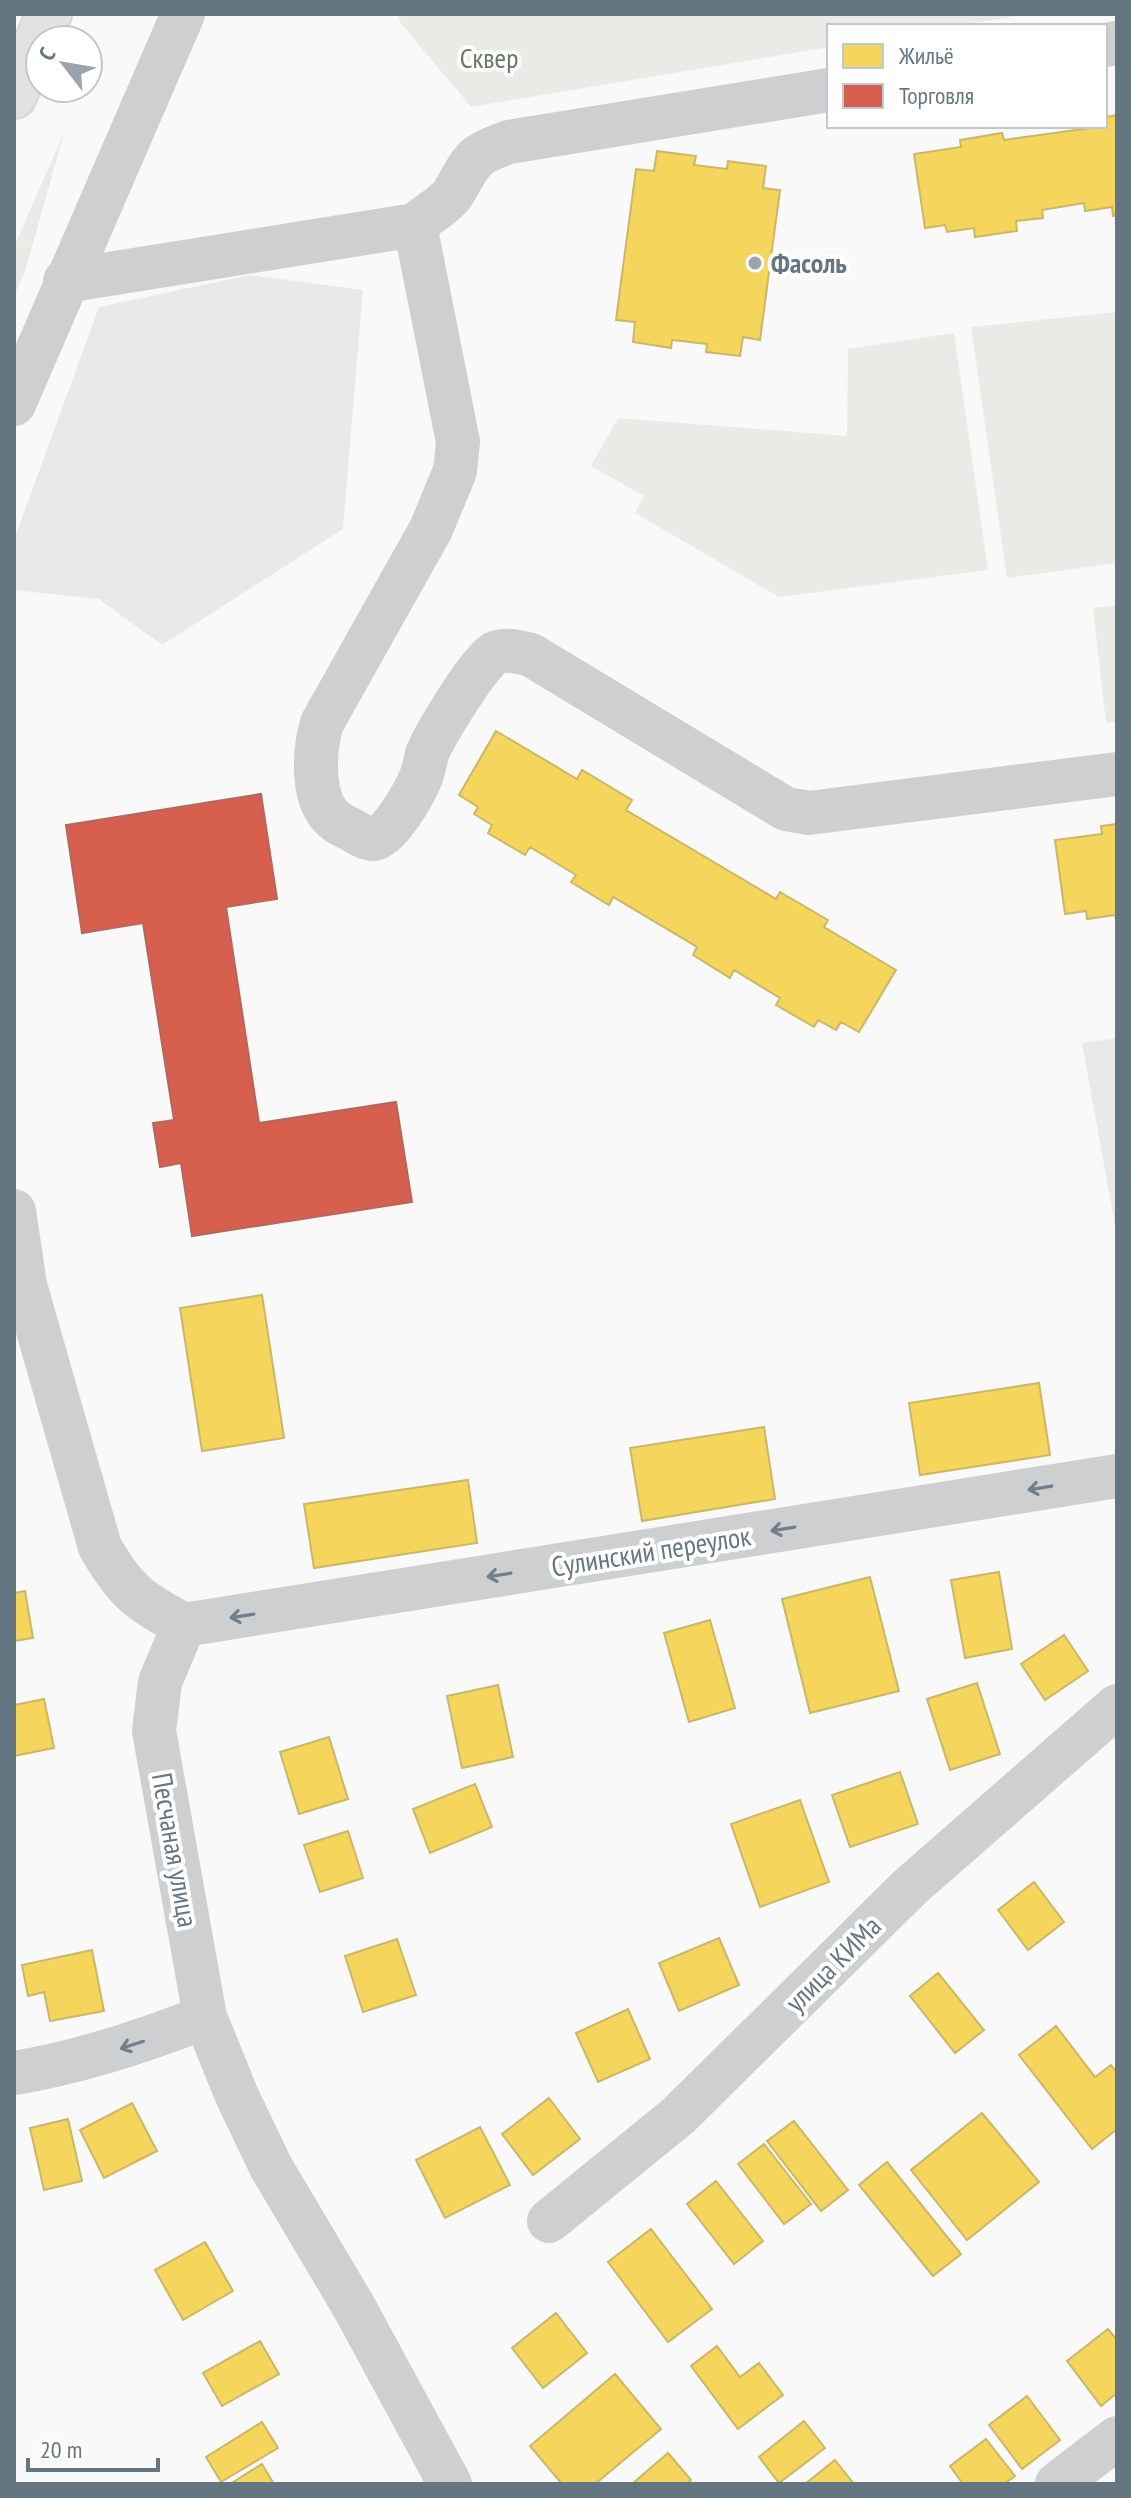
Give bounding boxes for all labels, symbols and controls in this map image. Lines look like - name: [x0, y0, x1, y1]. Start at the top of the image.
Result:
- north arrow: [24, 24, 104, 104]
- legend: [827, 24, 1107, 128]
- park label: Сквер: [460, 39, 518, 76]
- text: Жильё: [898, 40, 954, 71]
- text: С: [32, 42, 61, 65]
- text: Торговля: [899, 80, 974, 111]
- place label: Фасоль: [771, 244, 847, 281]
- marker: Фасоль: [746, 254, 764, 272]
- one-way arrow: [1028, 1481, 1053, 1496]
- street label: Сулинский переулок: [549, 1516, 753, 1585]
- one-way arrow: [771, 1523, 796, 1538]
- one-way arrow: [487, 1568, 512, 1583]
- one-way arrow: [230, 1610, 255, 1625]
- street label: Песчаная улица: [144, 1770, 207, 1930]
- street label: улица КИМа: [777, 1908, 889, 2020]
- one-way arrow: [120, 2038, 146, 2053]
- scale bar: [28, 2422, 158, 2472]
- text: 20 m: [40, 2434, 82, 2465]

